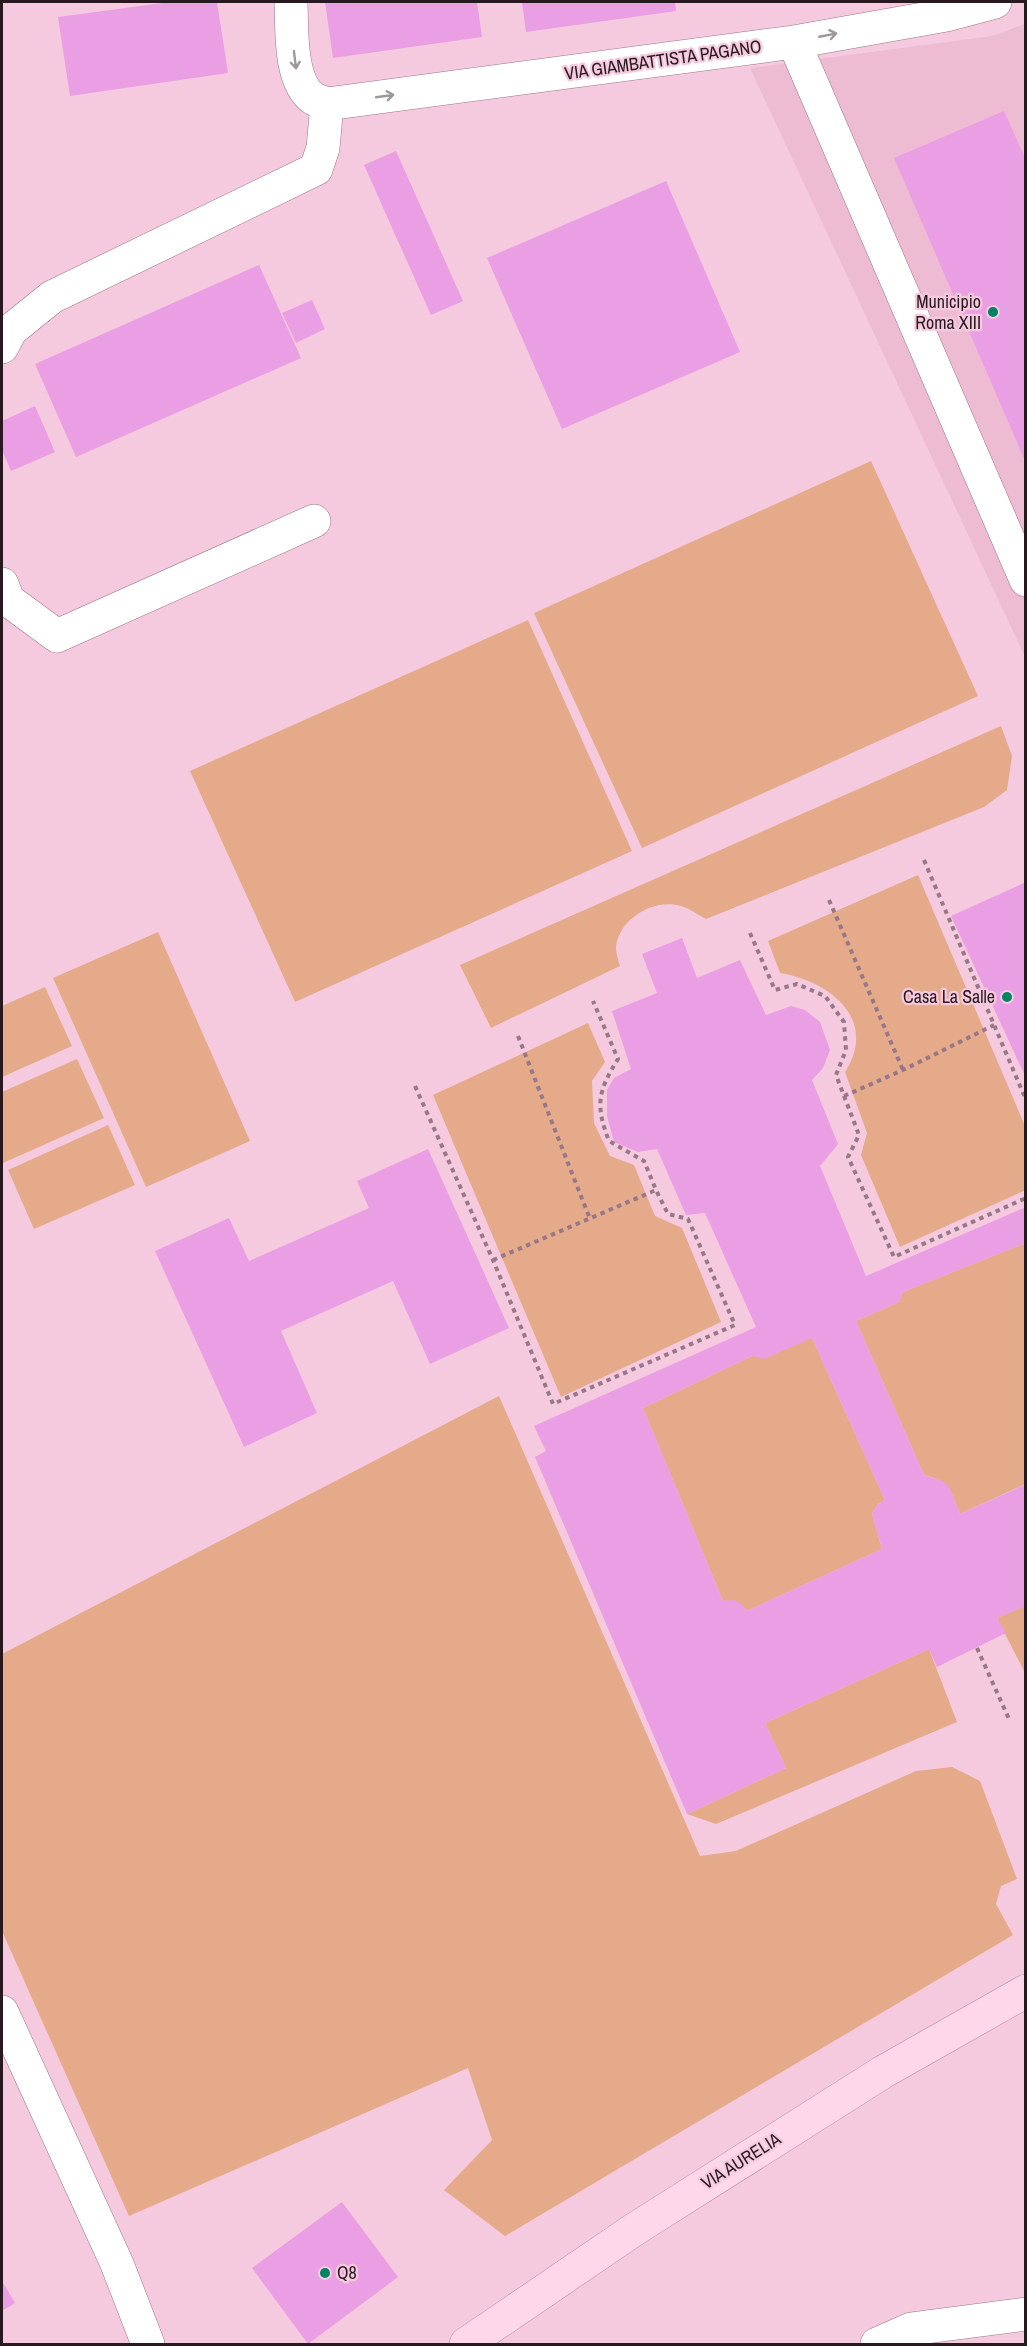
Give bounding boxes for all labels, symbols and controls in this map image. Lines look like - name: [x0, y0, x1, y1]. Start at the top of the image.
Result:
- one-way arrow: [818, 29, 837, 40]
- street label: VIA GIAMBATTISTA PAGANO: [563, 33, 763, 86]
- one-way arrow: [290, 49, 301, 69]
- one-way arrow: [375, 91, 395, 102]
- place label: Municipio Roma XIII: [915, 289, 981, 335]
- marker: Municipio Roma XIII: [986, 305, 1000, 319]
- place label: Casa La Salle: [903, 984, 995, 1009]
- marker: Casa La Salle: [1000, 990, 1014, 1004]
- street label: VIA AURELIA: [696, 2126, 785, 2195]
- place label: Q8: [337, 2260, 357, 2285]
- marker: Q8: [318, 2266, 332, 2280]

